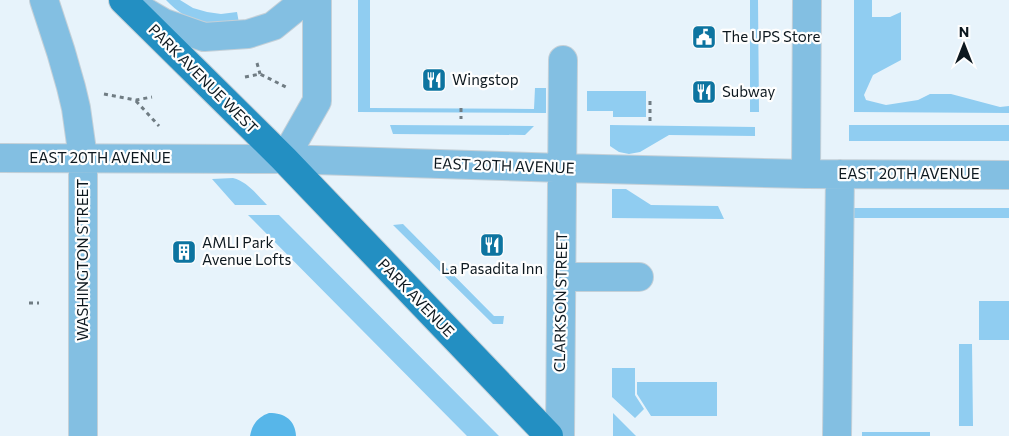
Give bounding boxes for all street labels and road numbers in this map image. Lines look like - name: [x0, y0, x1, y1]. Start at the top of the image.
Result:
- street label: PARK AVENUE WEST: [145, 20, 262, 137]
- street label: EAST 20TH AVENUE: [29, 148, 171, 166]
- street label: EAST 20TH AVENUE: [433, 154, 575, 176]
- street label: EAST 20TH AVENUE: [838, 164, 980, 182]
- street label: WASHINGTON STREET: [73, 179, 91, 341]
- street label: CLARKSON STREET: [550, 231, 570, 372]
- street label: PARK AVENUE: [375, 255, 459, 340]

